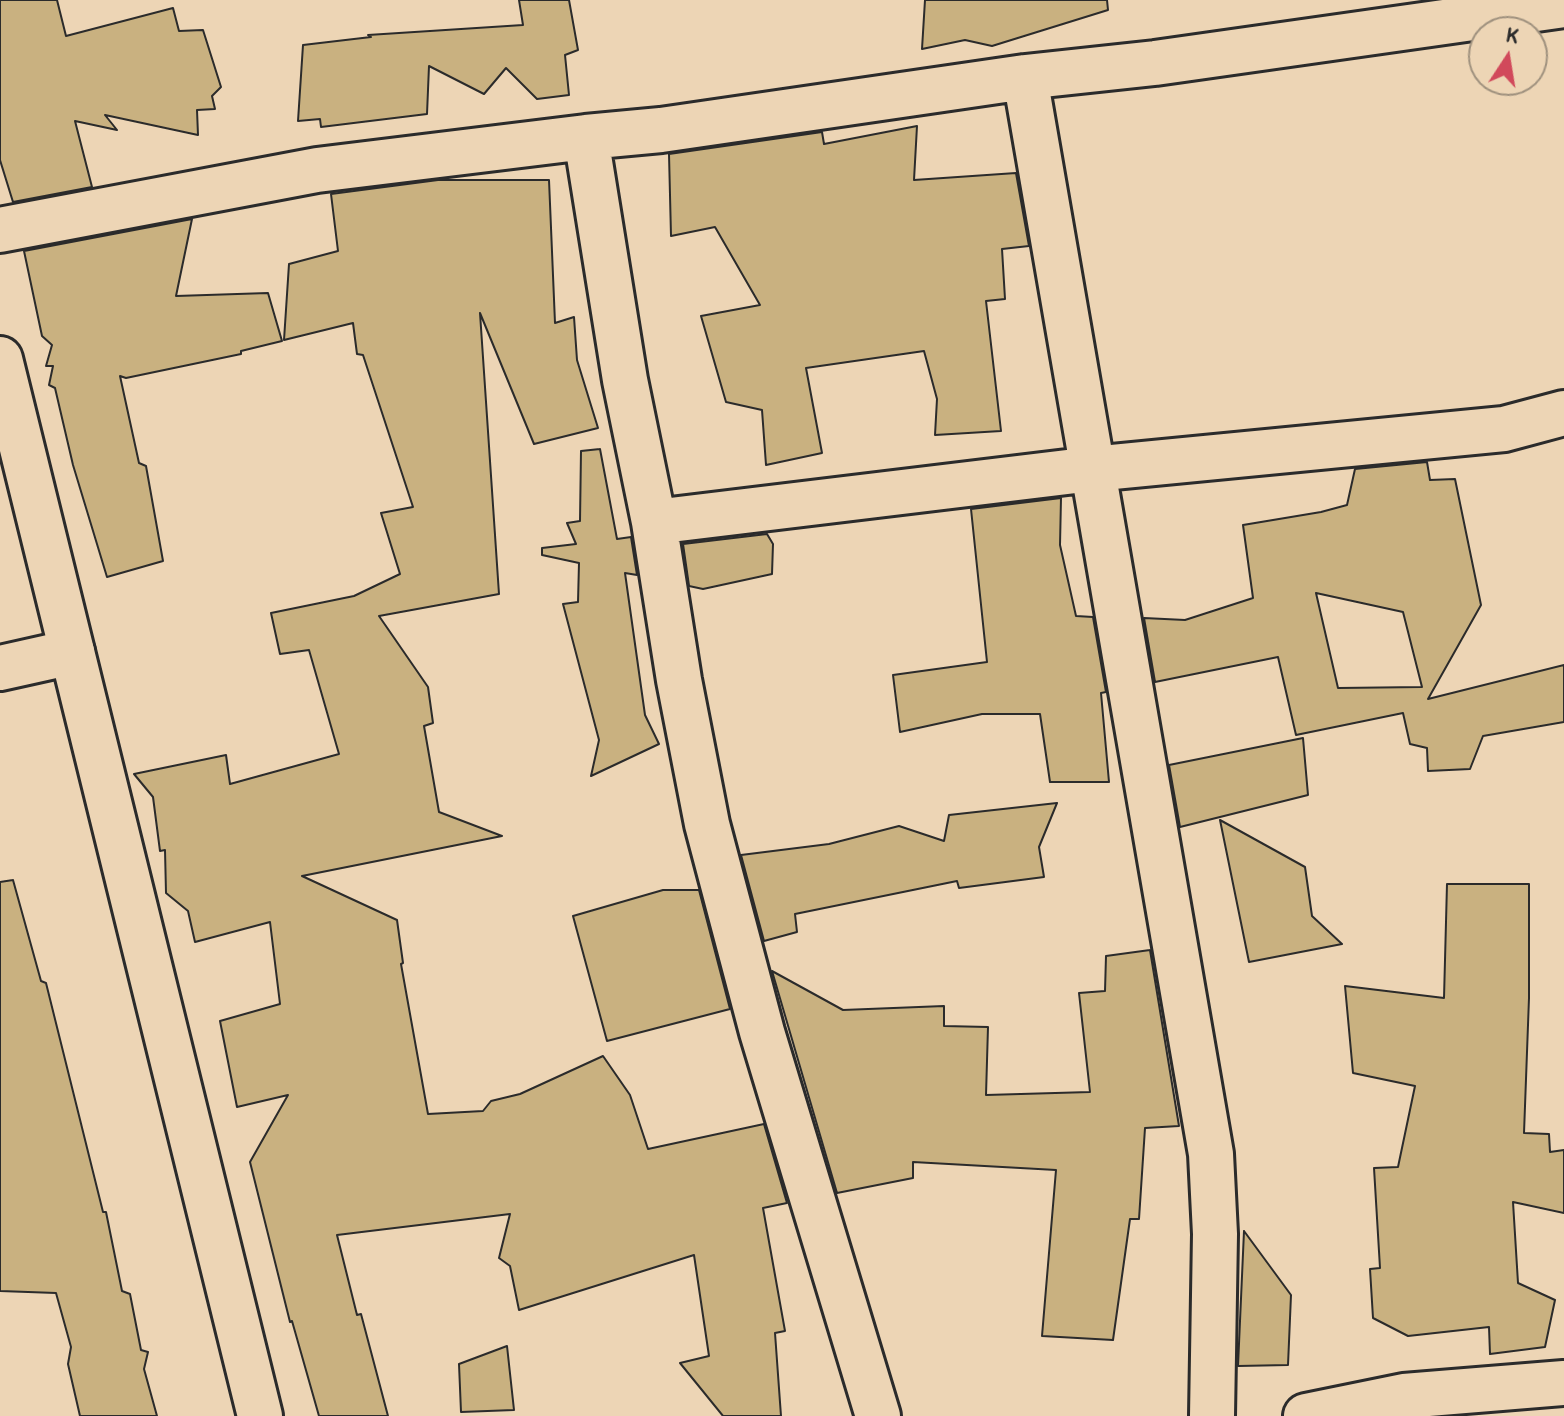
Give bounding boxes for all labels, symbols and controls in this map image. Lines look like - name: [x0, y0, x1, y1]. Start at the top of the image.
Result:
- north arrow: [1468, 16, 1548, 96]
- text: K: [1504, 19, 1521, 50]

